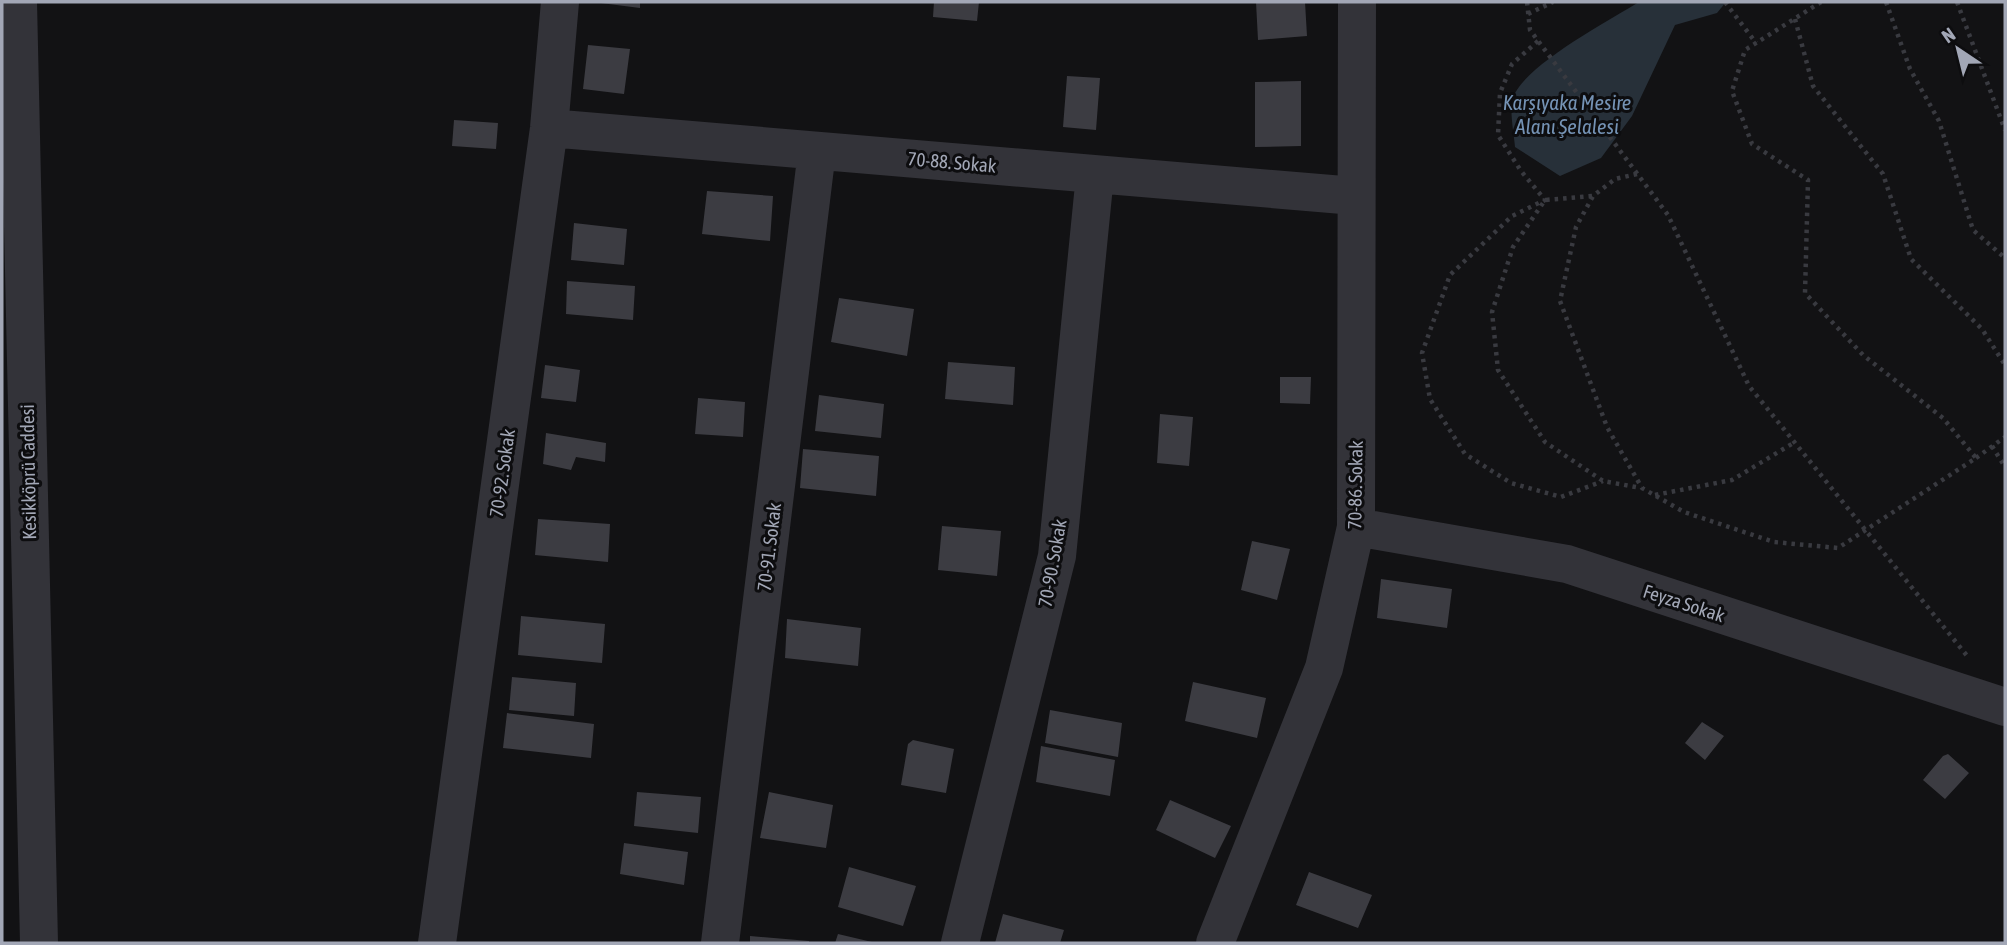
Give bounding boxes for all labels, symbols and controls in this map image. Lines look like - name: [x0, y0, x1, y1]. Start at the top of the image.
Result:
- north arrow: [1923, 14, 1993, 84]
- text: N: [1937, 23, 1959, 47]
- water label: Karşıyaka Mesire Alanı Şelalesi: [1503, 90, 1631, 138]
- street label: 70-88. Sokak: [907, 147, 998, 177]
- street label: Kesikköprü Caddesi: [16, 404, 40, 540]
- street label: 70-92. Sokak: [485, 427, 519, 519]
- street label: 70-86. Sokak: [1343, 440, 1367, 530]
- street label: 70-91. Sokak: [753, 501, 785, 592]
- street label: 70-90. Sokak: [1033, 517, 1071, 609]
- street label: Feyza Sokak: [1641, 580, 1728, 627]

